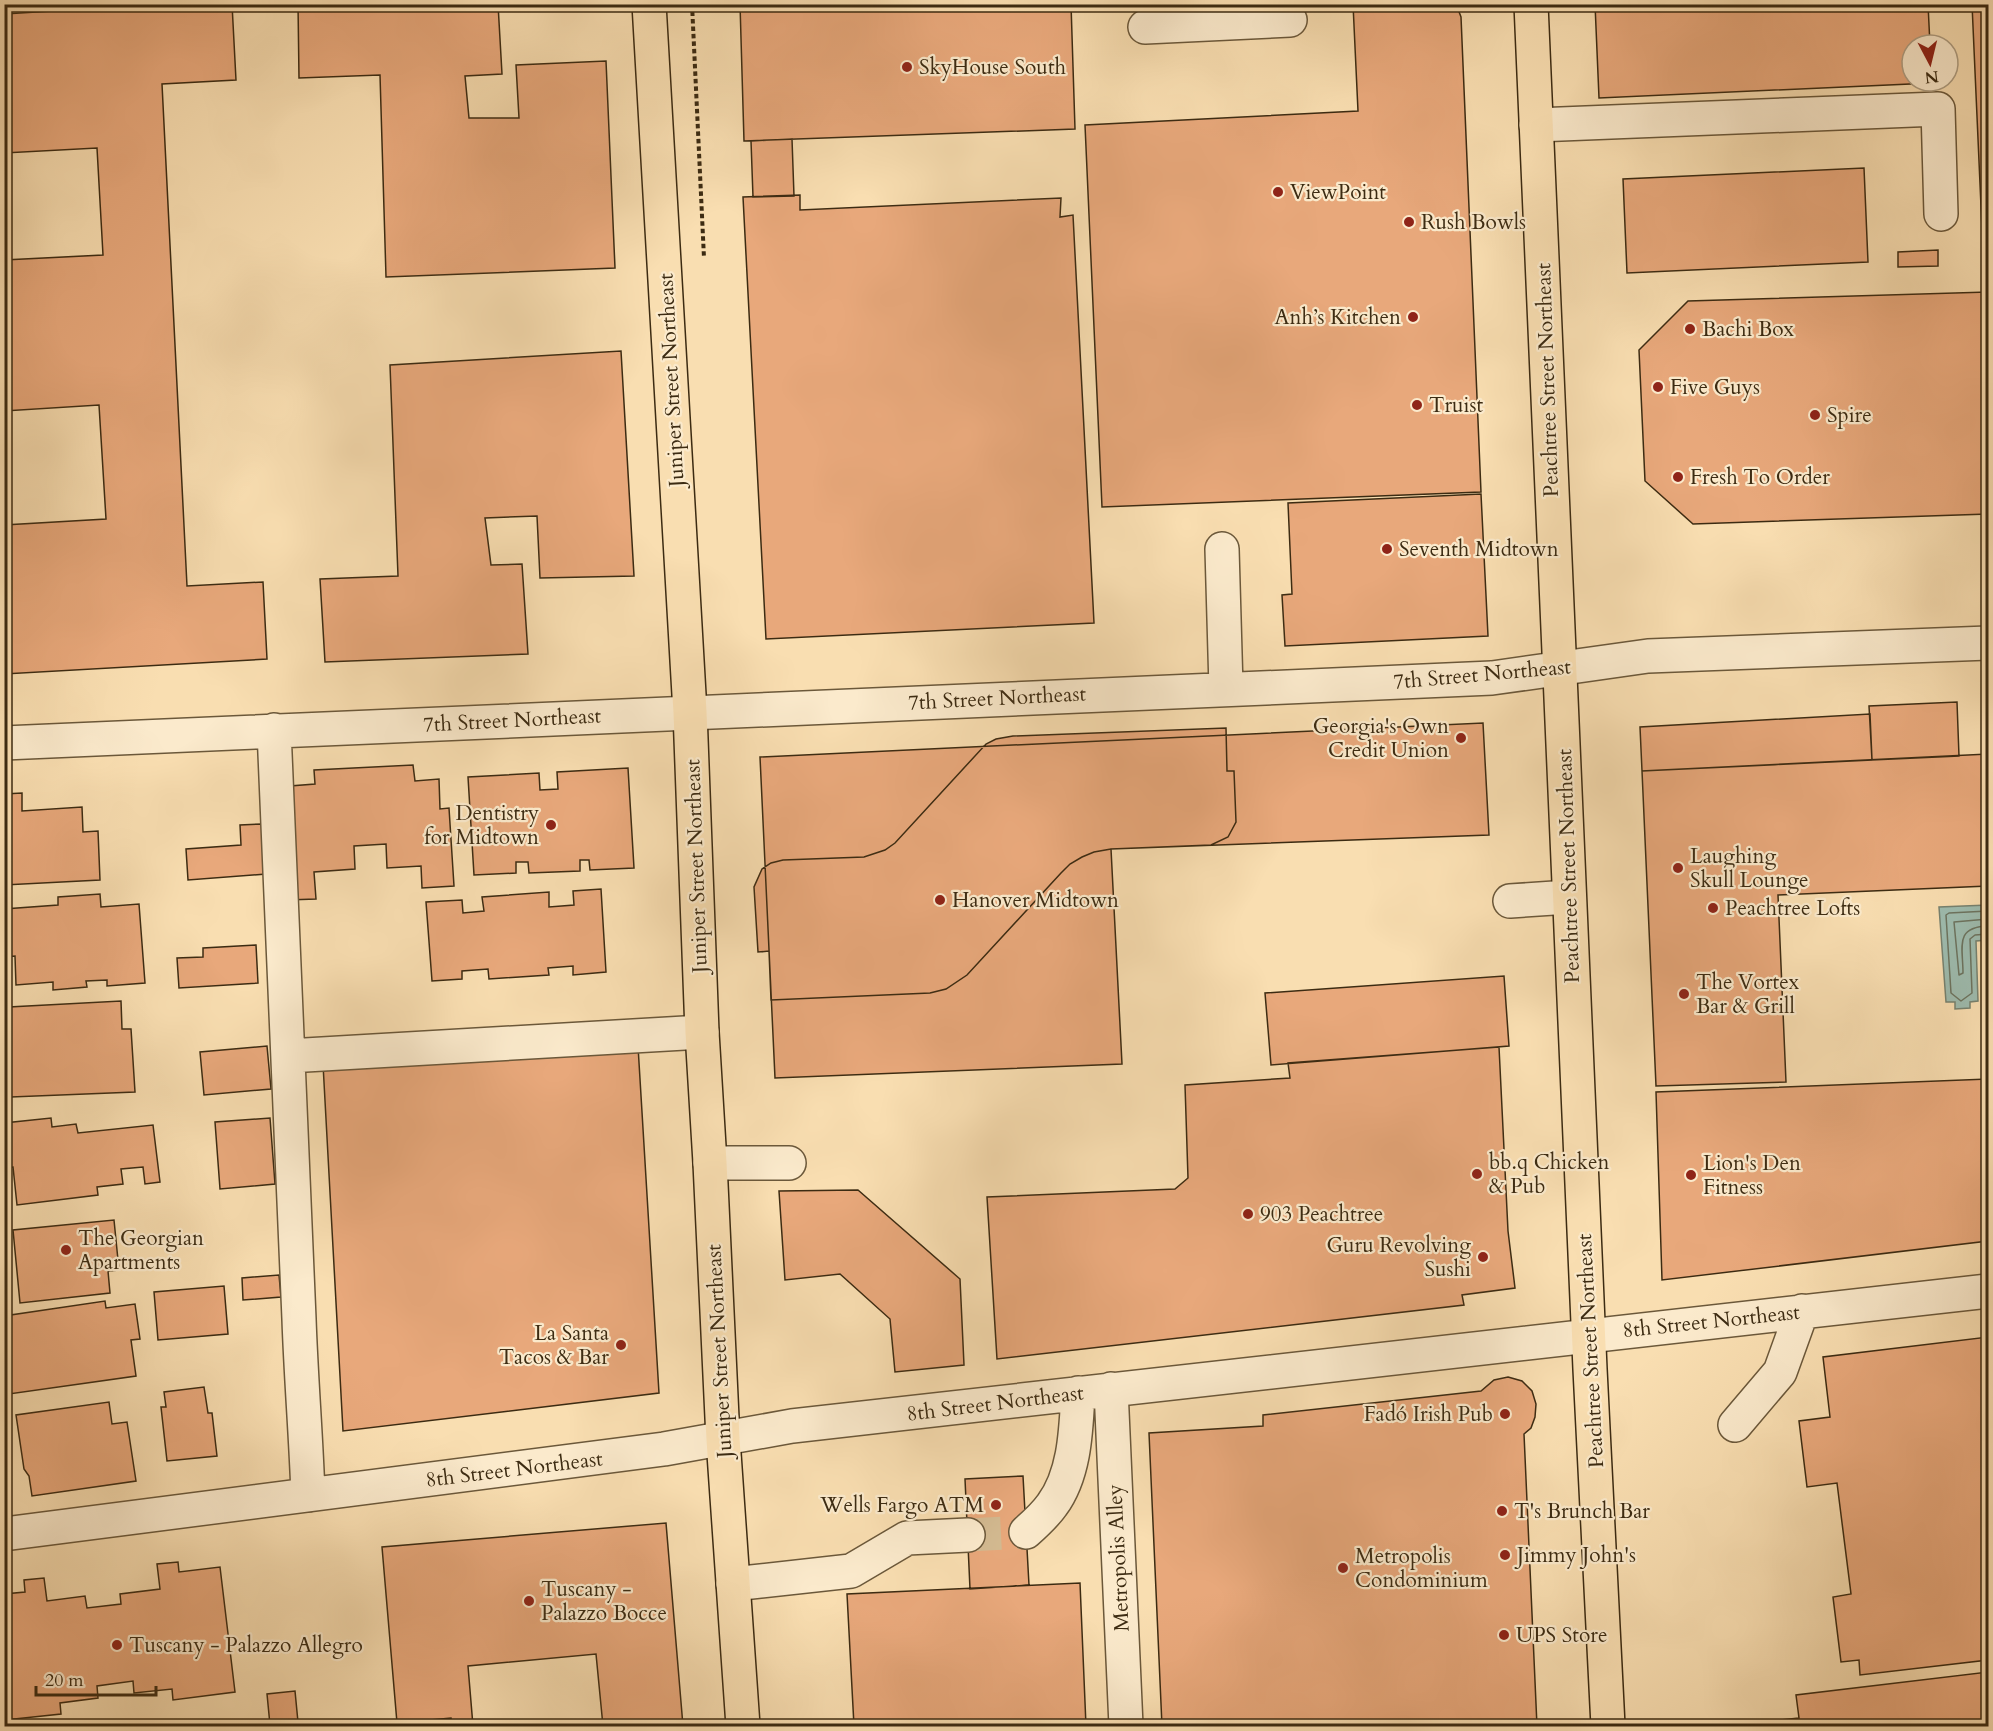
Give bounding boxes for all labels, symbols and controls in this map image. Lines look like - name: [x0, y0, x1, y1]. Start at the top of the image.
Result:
- north arrow: [1900, 33, 1960, 93]
- place label: SkyHouse South: [919, 53, 1067, 82]
- marker: SkyHouse South: [900, 60, 914, 74]
- text: N: [1923, 65, 1940, 89]
- place label: ViewPoint: [1290, 178, 1386, 207]
- marker: ViewPoint: [1271, 185, 1285, 199]
- place label: Rush Bowls: [1421, 208, 1526, 237]
- marker: Rush Bowls: [1402, 215, 1416, 229]
- street label: Peachtree Street Northeast: [1529, 262, 1566, 498]
- street label: Juniper Street Northeast: [651, 272, 692, 491]
- place label: Anh’s Kitchen: [1275, 303, 1401, 332]
- marker: Anh’s Kitchen: [1406, 310, 1420, 324]
- place label: Bachi Box: [1702, 315, 1795, 344]
- marker: Bachi Box: [1683, 322, 1697, 336]
- place label: Five Guys: [1670, 373, 1760, 402]
- marker: Five Guys: [1651, 380, 1665, 394]
- place label: Truist: [1429, 391, 1484, 420]
- marker: Truist: [1410, 398, 1424, 412]
- place label: Spire: [1827, 401, 1872, 430]
- marker: Spire: [1808, 408, 1822, 422]
- place label: Fresh To Order: [1690, 463, 1830, 492]
- marker: Fresh To Order: [1671, 470, 1685, 484]
- place label: Seventh Midtown: [1399, 535, 1559, 564]
- marker: Seventh Midtown: [1380, 542, 1394, 556]
- street label: 7th Street Northeast: [1392, 652, 1572, 697]
- street label: 7th Street Northeast: [907, 679, 1087, 718]
- street label: 7th Street Northeast: [422, 701, 602, 740]
- place label: Georgia's Own Credit Union: [1313, 712, 1449, 765]
- marker: Georgia's Own Credit Union: [1454, 731, 1468, 745]
- street label: Peachtree Street Northeast: [1550, 748, 1587, 984]
- street label: Juniper Street Northeast: [678, 758, 715, 976]
- place label: Dentistry for Midtown: [424, 799, 539, 852]
- marker: Dentistry for Midtown: [544, 818, 558, 832]
- place label: Laughing Skull Lounge: [1690, 842, 1808, 895]
- marker: Laughing Skull Lounge: [1671, 861, 1685, 875]
- place label: Hanover Midtown: [952, 886, 1119, 915]
- marker: Hanover Midtown: [933, 893, 947, 907]
- place label: Peachtree Lofts: [1725, 894, 1860, 923]
- marker: Peachtree Lofts: [1706, 901, 1720, 915]
- place label: The Vortex Bar & Grill: [1696, 968, 1800, 1021]
- marker: The Vortex Bar & Grill: [1677, 987, 1691, 1001]
- place label: bb.q Chicken & Pub: [1489, 1148, 1610, 1201]
- place label: Lion's Den Fitness: [1703, 1149, 1801, 1202]
- marker: bb.q Chicken & Pub: [1470, 1167, 1484, 1181]
- marker: Lion's Den Fitness: [1684, 1168, 1698, 1182]
- place label: 903 Peachtree: [1260, 1200, 1383, 1229]
- marker: 903 Peachtree: [1241, 1207, 1255, 1221]
- place label: The Georgian Apartments: [78, 1224, 204, 1277]
- place label: Guru Revolving Sushi: [1326, 1231, 1471, 1284]
- street label: Peachtree Street Northeast: [1570, 1233, 1611, 1469]
- marker: The Georgian Apartments: [59, 1243, 73, 1257]
- street label: Juniper Street Northeast: [699, 1243, 740, 1462]
- marker: Guru Revolving Sushi: [1476, 1250, 1490, 1264]
- street label: 8th Street Northeast: [1621, 1298, 1801, 1345]
- place label: La Santa Tacos & Bar: [499, 1319, 609, 1372]
- marker: La Santa Tacos & Bar: [614, 1338, 628, 1352]
- street label: 8th Street Northeast: [905, 1378, 1086, 1429]
- place label: Fadó Irish Pub: [1364, 1400, 1493, 1429]
- marker: Fadó Irish Pub: [1498, 1407, 1512, 1421]
- street label: 8th Street Northeast: [424, 1444, 605, 1495]
- street label: Metropolis Alley: [1100, 1483, 1137, 1632]
- place label: Wells Fargo ATM: [819, 1491, 984, 1520]
- place label: T's Brunch Bar: [1514, 1497, 1650, 1526]
- marker: Wells Fargo ATM: [989, 1498, 1003, 1512]
- marker: T's Brunch Bar: [1495, 1504, 1509, 1518]
- place label: Jimmy John's: [1514, 1541, 1636, 1570]
- place label: Metropolis Condominium: [1355, 1542, 1488, 1595]
- marker: Jimmy John's: [1498, 1548, 1512, 1562]
- marker: Metropolis Condominium: [1336, 1561, 1350, 1575]
- place label: Tuscany - Palazzo Bocce: [541, 1575, 667, 1628]
- marker: Tuscany - Palazzo Bocce: [522, 1594, 536, 1608]
- place label: UPS Store: [1516, 1621, 1607, 1650]
- marker: UPS Store: [1497, 1628, 1511, 1642]
- place label: Tuscany - Palazzo Allegro: [129, 1631, 363, 1660]
- marker: Tuscany - Palazzo Allegro: [110, 1638, 124, 1652]
- scale bar: [36, 1659, 156, 1697]
- text: 20 m: [45, 1668, 84, 1693]

